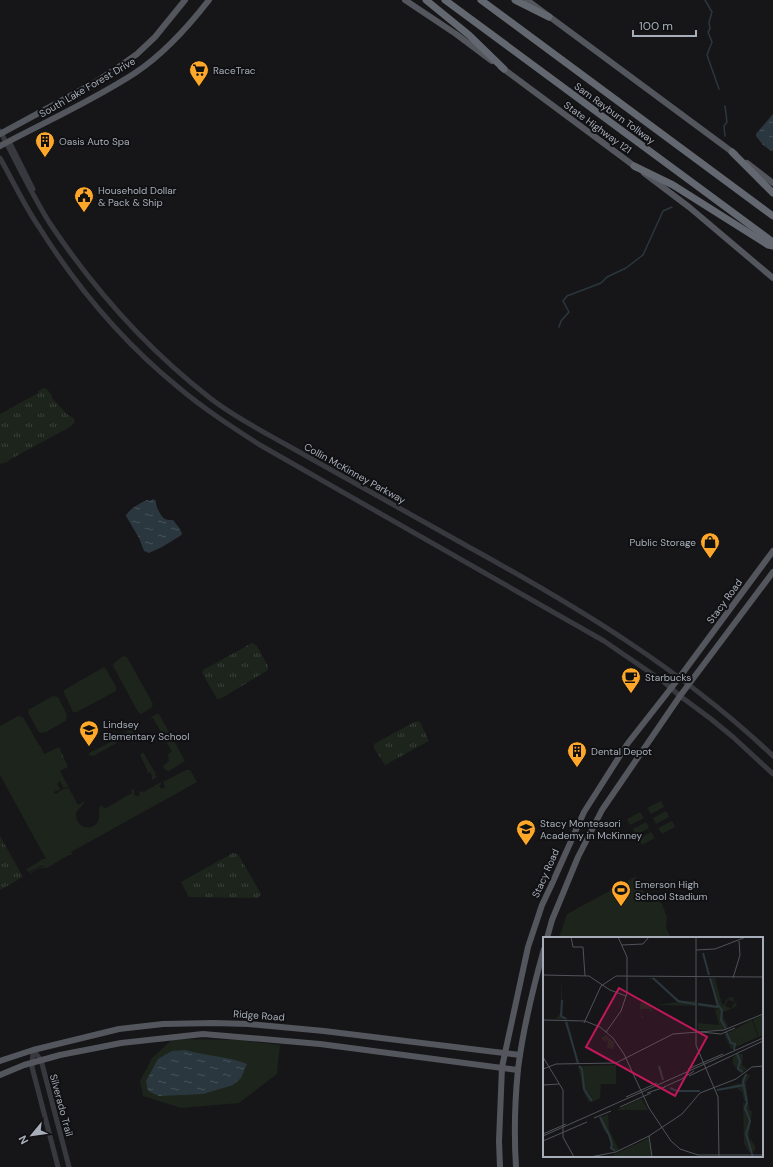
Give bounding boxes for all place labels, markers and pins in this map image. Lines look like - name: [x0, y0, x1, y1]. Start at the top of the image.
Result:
- supermarket icon: RaceTrac: [188, 59, 210, 87]
- place label: RaceTrac: [213, 64, 256, 77]
- building icon: Oasis Auto Spa: [34, 130, 56, 158]
- place label: Oasis Auto Spa: [59, 135, 129, 148]
- place label: Household Dollar & Pack & Ship: [98, 184, 177, 209]
- public building icon: Household Dollar & Pack & Ship: [73, 185, 95, 213]
- shop icon: Public Storage: [699, 531, 721, 559]
- place label: Public Storage: [629, 536, 696, 549]
- cafe icon: Starbucks: [620, 666, 642, 694]
- place label: Starbucks: [645, 671, 691, 684]
- place label: Lindsey Elementary School: [103, 718, 190, 743]
- school or university icon: Lindsey Elementary School: [78, 719, 100, 747]
- building icon: Dental Depot: [566, 740, 588, 768]
- place label: Dental Depot: [591, 745, 652, 758]
- place label: Stacy Montessori Academy in McKinney: [540, 817, 643, 842]
- school or university icon: Stacy Montessori Academy in McKinney: [515, 818, 537, 846]
- place label: Emerson High School Stadium: [635, 878, 708, 903]
- sports icon: Emerson High School Stadium: [610, 879, 632, 907]

